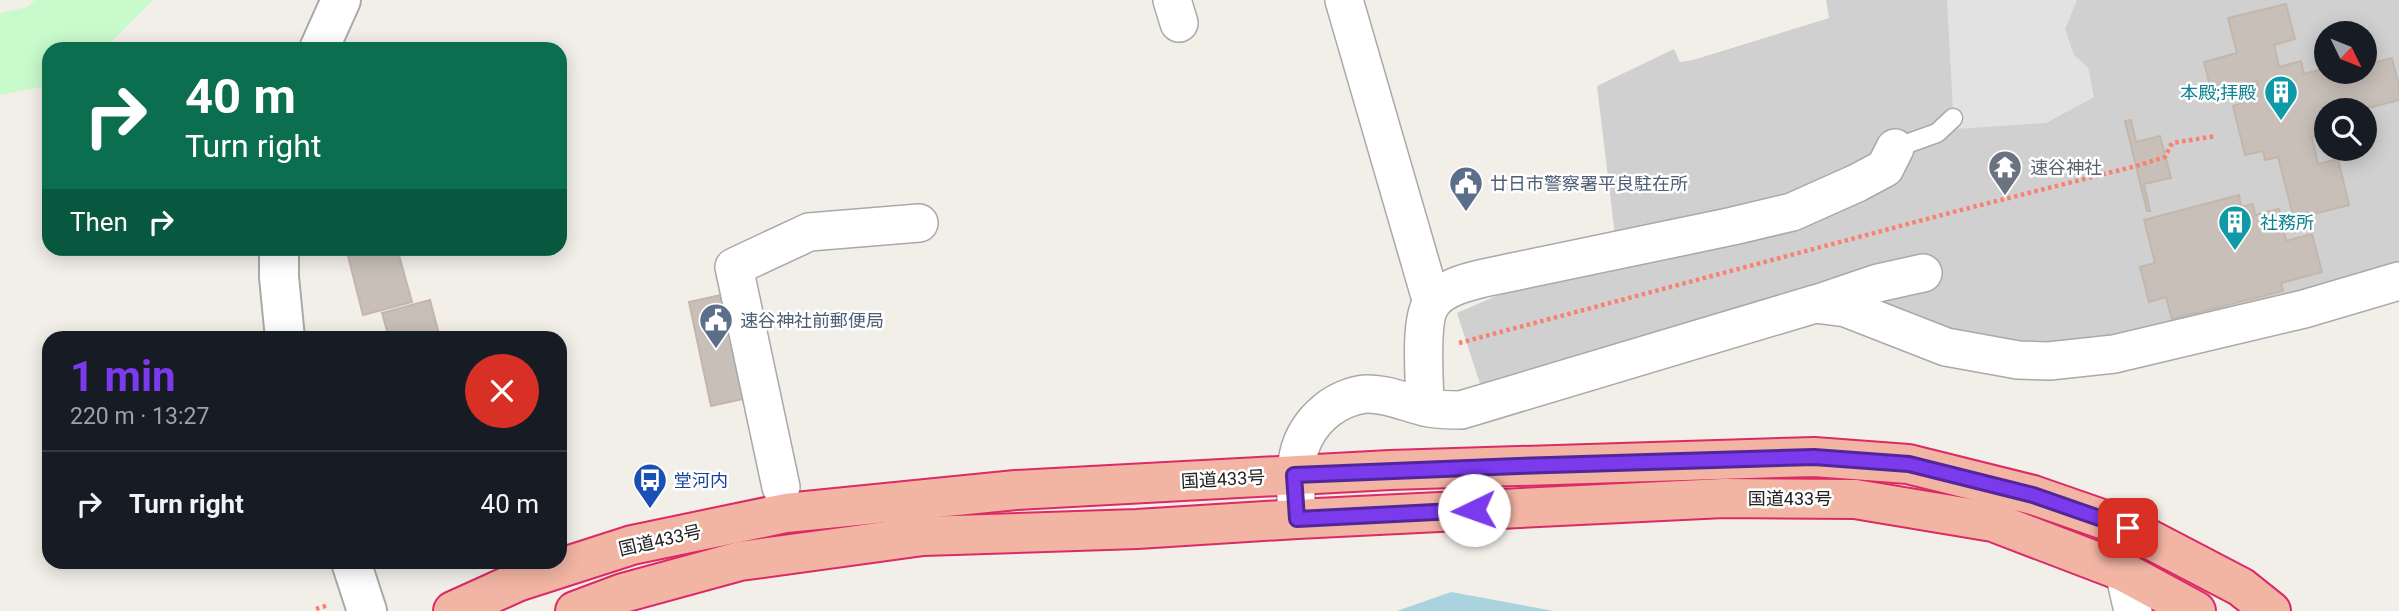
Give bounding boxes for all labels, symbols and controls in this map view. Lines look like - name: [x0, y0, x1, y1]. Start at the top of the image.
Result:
- north arrow: [2314, 21, 2376, 84]
- map controls: [2314, 21, 2377, 161]
- text: 40 m: [185, 68, 296, 125]
- icon: right: [70, 70, 161, 161]
- building icon: 本殿;拝殿: [2262, 73, 2300, 122]
- place label: 本殿;拝殿: [2180, 82, 2256, 103]
- button: search: [2314, 98, 2377, 161]
- text: Turn right: [185, 127, 321, 165]
- temple icon: 速谷神社: [1986, 148, 2024, 197]
- place label: 速谷神社: [2030, 157, 2102, 178]
- public building icon: 廿日市警察署平良駐在所: [1447, 164, 1485, 213]
- place label: 廿日市警察署平良駐在所: [1490, 173, 1688, 194]
- icon: right: [142, 203, 180, 241]
- building icon: 社務所: [2216, 203, 2254, 252]
- text: Then: [70, 207, 128, 237]
- place label: 社務所: [2260, 212, 2314, 233]
- public building icon: 速谷神社前郵便局: [697, 301, 735, 350]
- place label: 速谷神社前郵便局: [740, 310, 884, 331]
- text: 1 min: [70, 352, 176, 401]
- button: close: [465, 354, 539, 428]
- text: 220 m · 13:27: [70, 403, 209, 430]
- bus stop icon: 堂河内: [631, 461, 669, 510]
- street label: 国道433号: [1180, 466, 1266, 492]
- place label: 堂河内: [674, 470, 728, 491]
- position arrow: [1437, 473, 1511, 547]
- icon: right: [70, 485, 108, 523]
- street label: 国道433号: [1748, 488, 1832, 509]
- text: Turn right: [129, 489, 244, 519]
- text: 40 m: [481, 489, 539, 519]
- pin: [2098, 498, 2158, 558]
- icon: arrive: [2109, 509, 2147, 547]
- street label: 国道433号: [617, 520, 703, 560]

